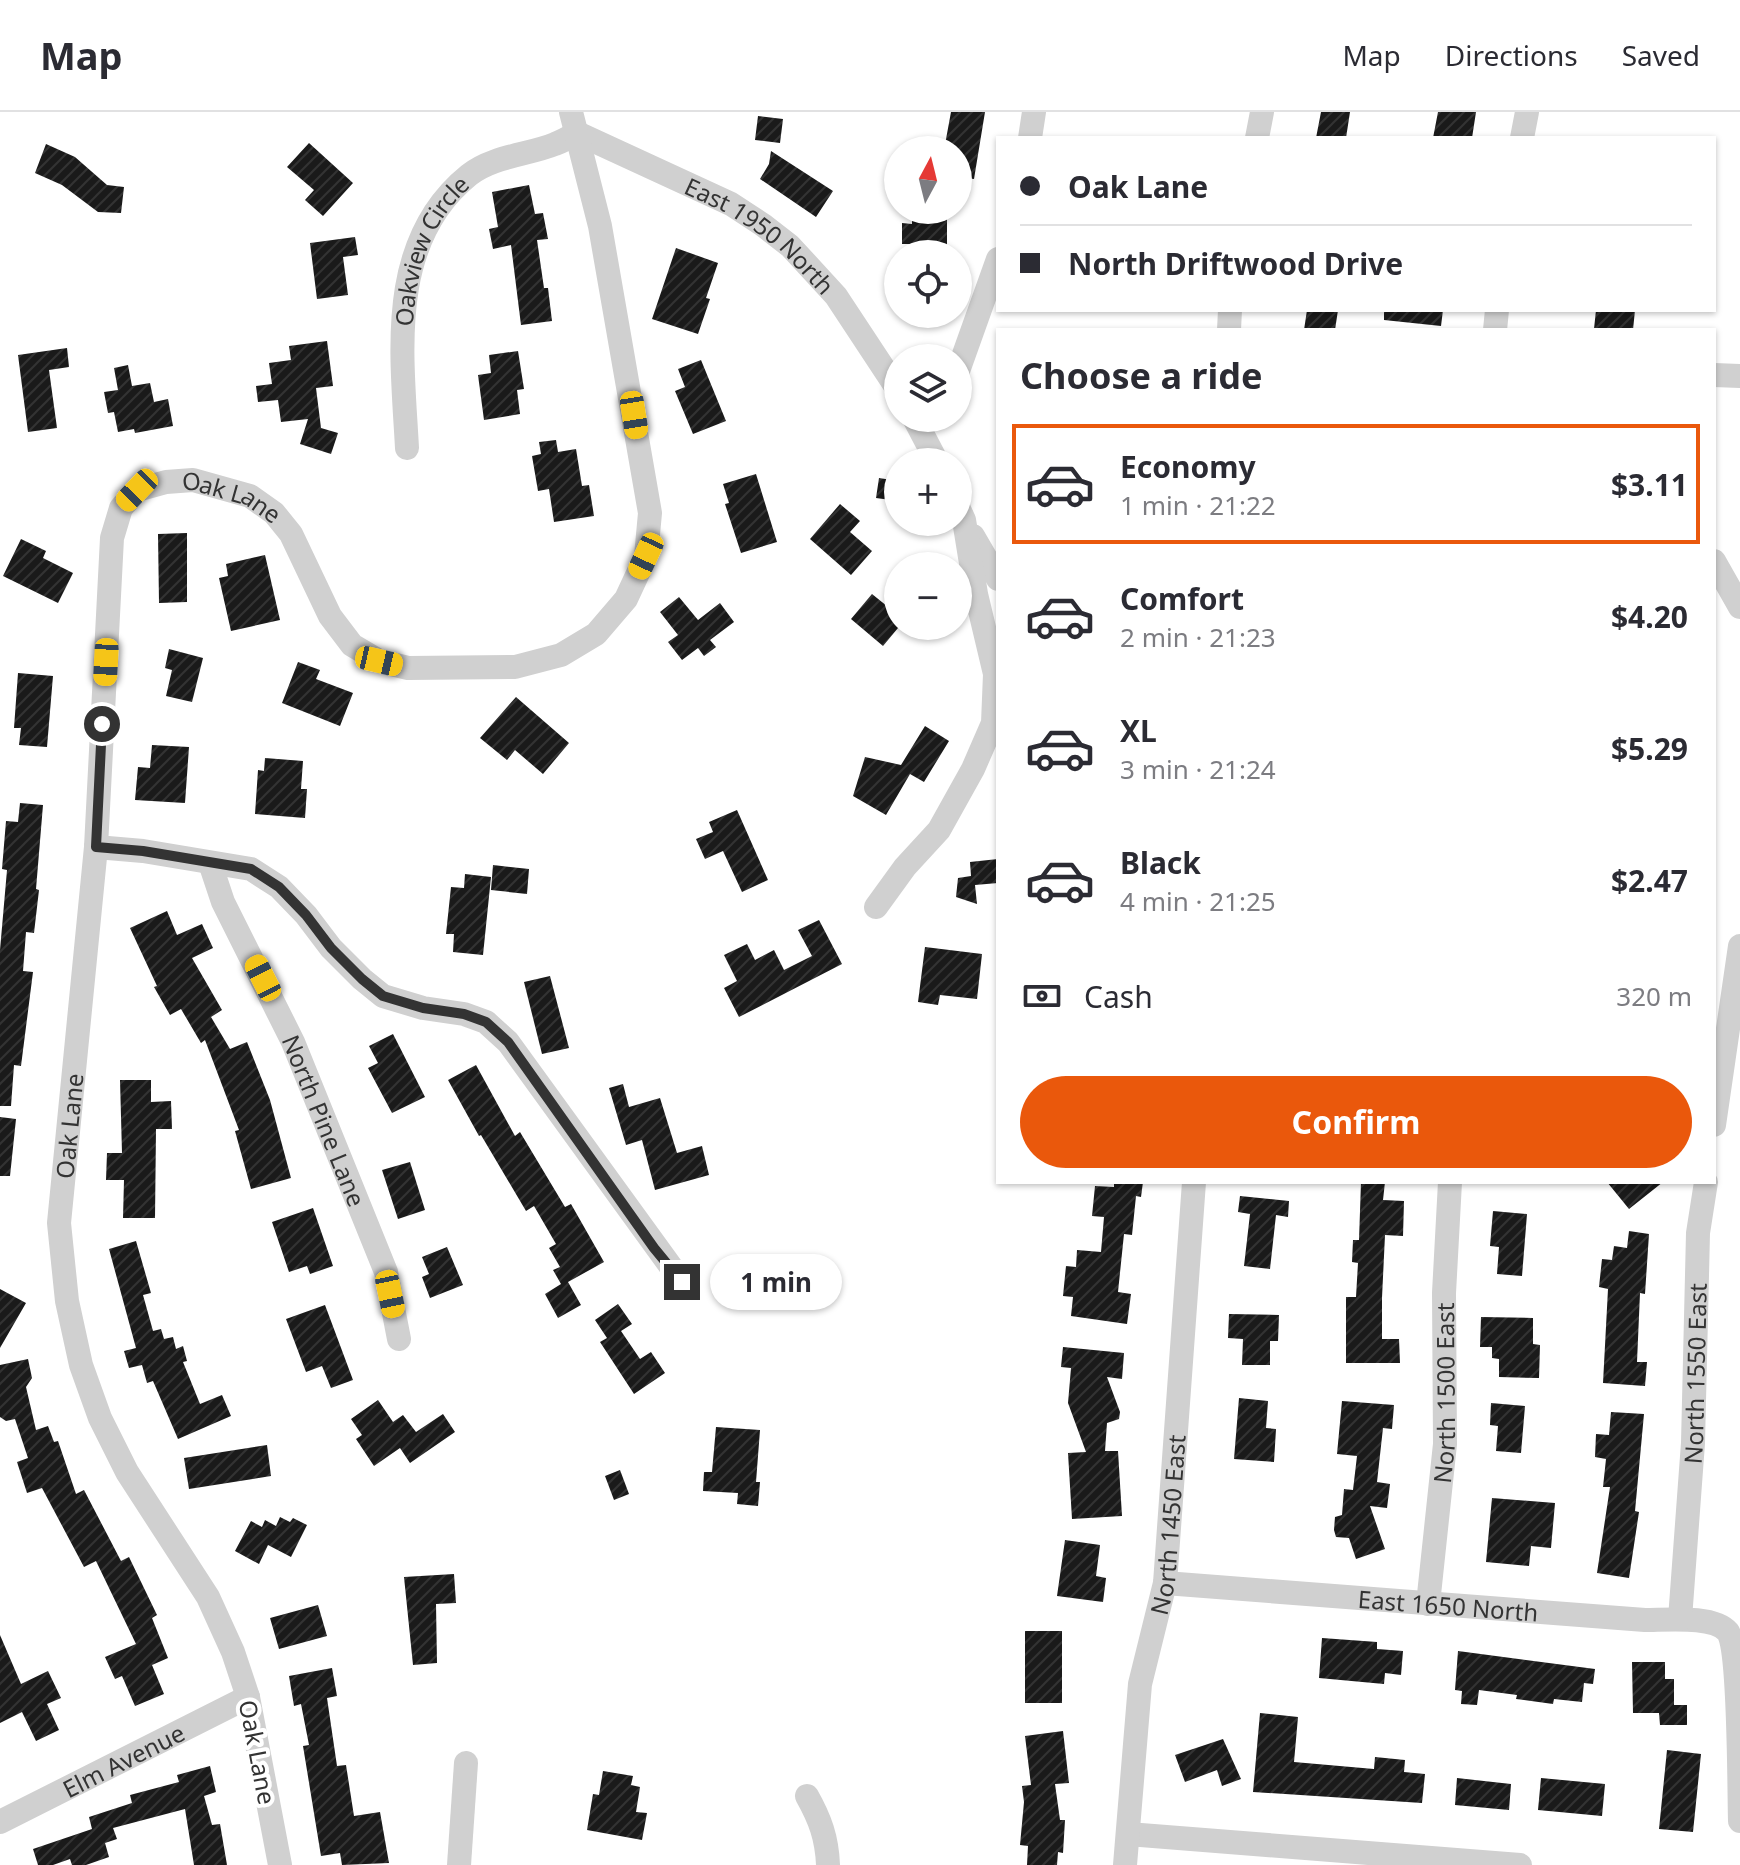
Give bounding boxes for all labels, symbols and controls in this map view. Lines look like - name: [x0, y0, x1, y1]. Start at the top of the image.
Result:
- text: Map: [40, 29, 123, 81]
- text: Map: [1342, 36, 1401, 74]
- text: Directions: [1445, 36, 1578, 74]
- text: Saved: [1622, 36, 1700, 74]
- north arrow: [884, 136, 972, 224]
- map controls: [884, 136, 972, 640]
- text: Oak Lane: [1068, 166, 1208, 207]
- street label: Oakview Circle: [386, 167, 475, 327]
- street label: East 1950 North: [680, 169, 842, 301]
- button: locate: [884, 240, 972, 328]
- text: North Driftwood Drive: [1068, 243, 1403, 284]
- button: layers: [884, 344, 972, 432]
- text: Choose a ride: [1020, 351, 1262, 400]
- car: [618, 389, 650, 441]
- text: Economy: [1120, 446, 1256, 487]
- button: +: [884, 448, 972, 536]
- icon: car: [1024, 448, 1096, 520]
- street label: Oak Lane: [181, 463, 288, 530]
- car: [112, 464, 162, 516]
- text: $3.11: [1611, 464, 1688, 505]
- text: 1 min · 21:22: [1120, 487, 1276, 523]
- car: [625, 529, 667, 583]
- button: −: [884, 552, 972, 640]
- text: Comfort: [1120, 578, 1244, 619]
- icon: car: [1024, 580, 1096, 652]
- text: $4.20: [1611, 596, 1688, 637]
- text: 2 min · 21:23: [1120, 619, 1276, 655]
- car: [93, 637, 119, 687]
- car: [353, 644, 405, 678]
- route start: [84, 706, 120, 742]
- text: XL: [1120, 710, 1157, 751]
- icon: car: [1024, 712, 1096, 784]
- text: $5.29: [1611, 728, 1688, 769]
- text: 3 min · 21:24: [1120, 751, 1276, 787]
- text: Black: [1120, 842, 1201, 883]
- icon: car: [1024, 844, 1096, 916]
- text: $2.47: [1611, 860, 1688, 901]
- text: 4 min · 21:25: [1120, 883, 1276, 919]
- car: [241, 951, 285, 1005]
- icon: cash: [1020, 974, 1064, 1018]
- text: Cash: [1084, 976, 1153, 1017]
- text: 320 m: [1616, 978, 1692, 1014]
- street label: North Pine Lane: [275, 1030, 374, 1211]
- street label: Oak Lane: [47, 1072, 90, 1180]
- button: Confirm: [1020, 1076, 1692, 1168]
- callout: 1 min: [710, 1254, 842, 1310]
- route end: [664, 1264, 700, 1300]
- text: 1 min: [740, 1264, 812, 1300]
- car: [373, 1268, 407, 1320]
- street label: North 1550 East: [1675, 1282, 1713, 1465]
- street label: North 1500 East: [1424, 1302, 1462, 1485]
- street label: North 1450 East: [1141, 1433, 1192, 1618]
- street label: East 1650 North: [1357, 1581, 1539, 1628]
- street label: Oak Lane: [232, 1697, 284, 1807]
- street label: Elm Avenue: [57, 1715, 190, 1804]

